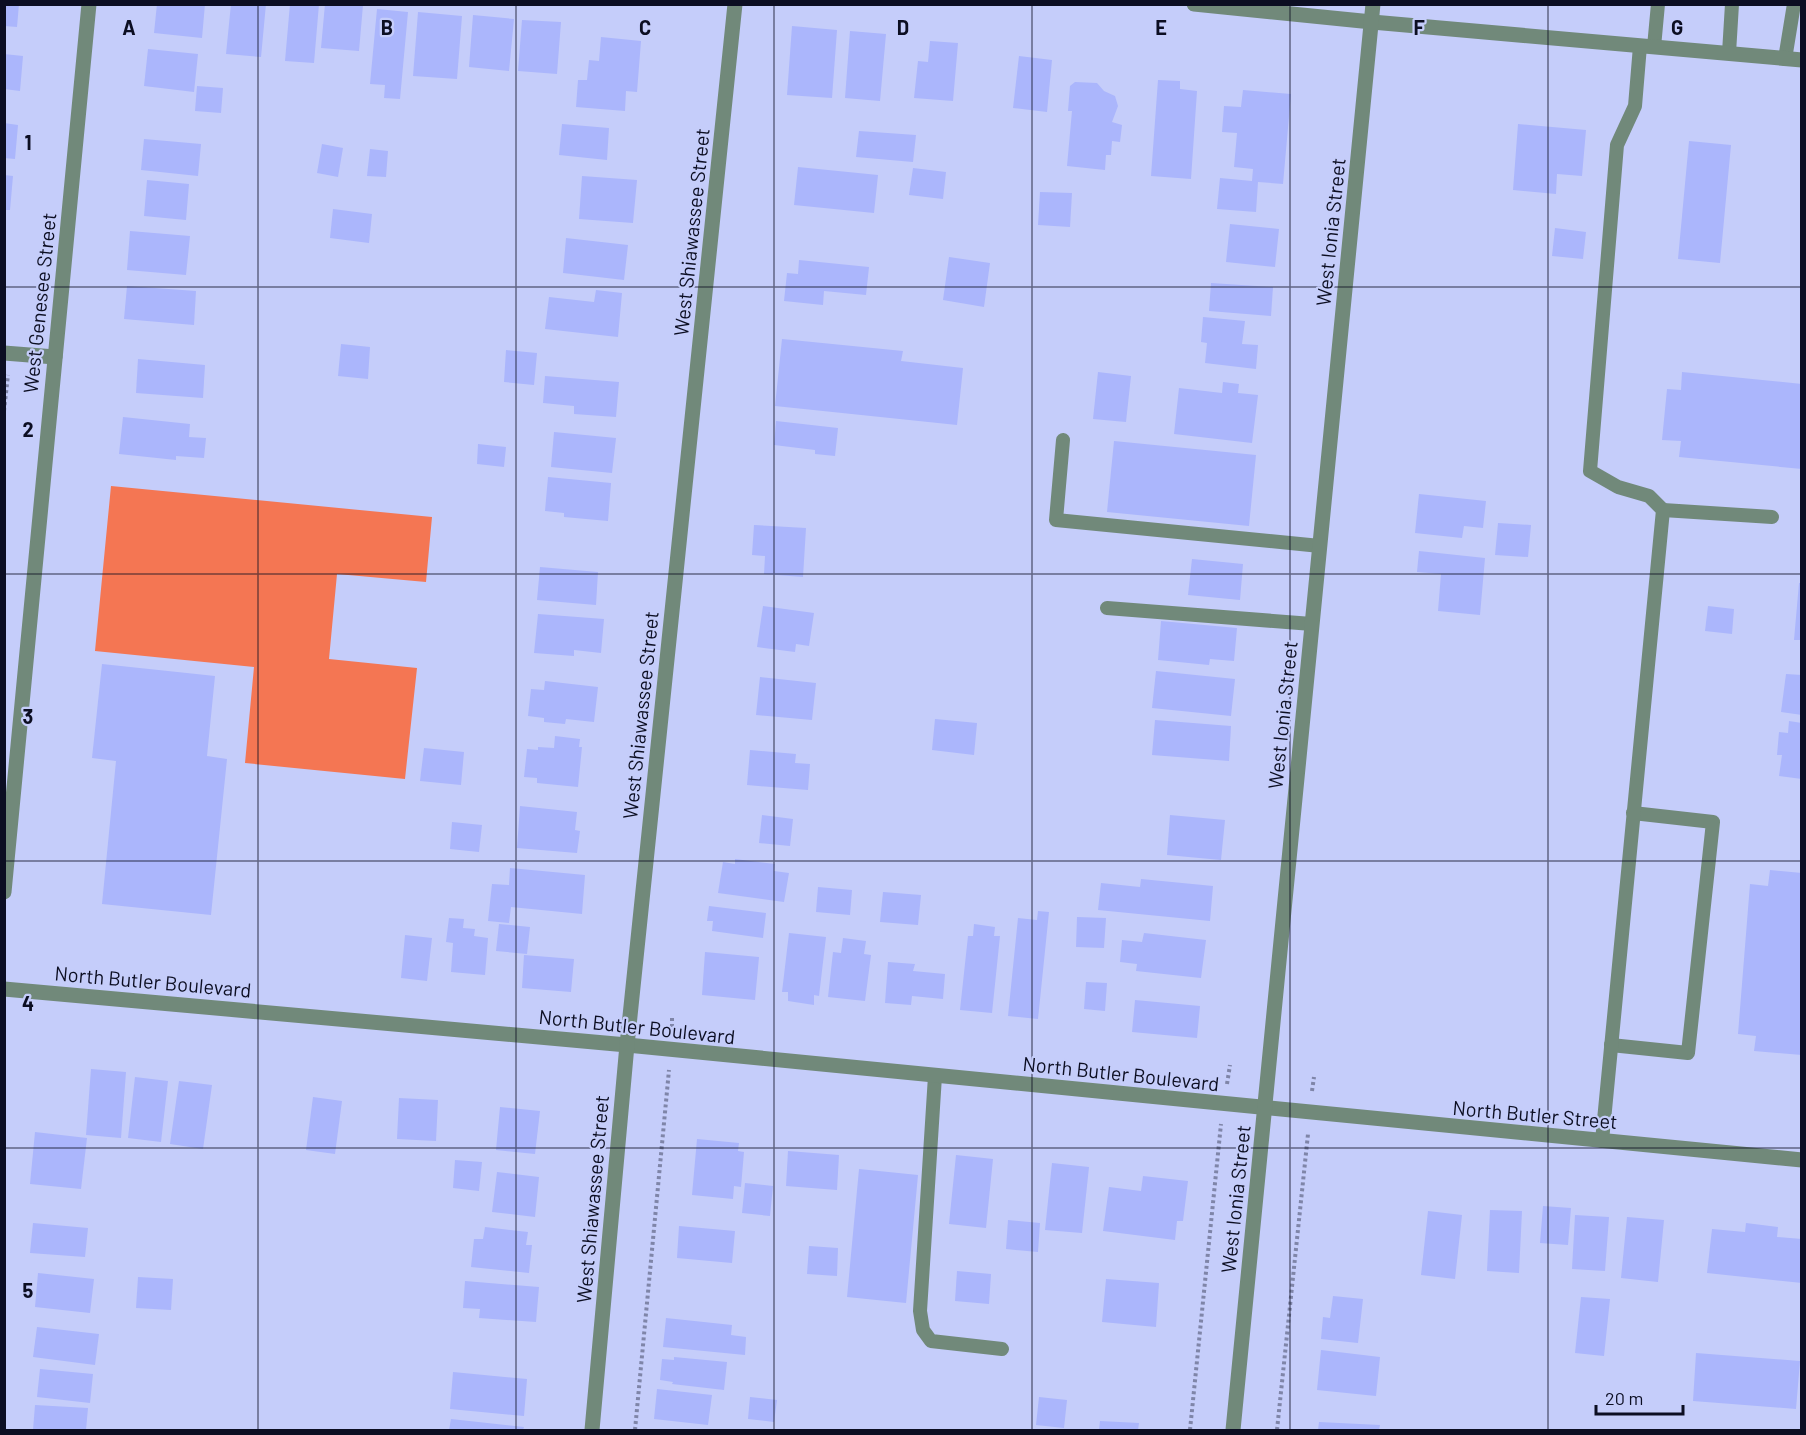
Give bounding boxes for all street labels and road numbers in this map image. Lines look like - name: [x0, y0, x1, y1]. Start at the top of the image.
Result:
- street label: West Shiawassee Street: [668, 127, 714, 337]
- street label: West Ionia Street: [1310, 157, 1350, 307]
- street label: West Genesee Street: [18, 211, 60, 395]
- street label: West Shiawassee Street: [617, 610, 663, 820]
- street label: West Ionia Street: [1262, 640, 1302, 790]
- street label: North Butler Boulevard: [54, 960, 252, 1002]
- street label: North Butler Boulevard: [537, 1004, 737, 1048]
- street label: North Butler Boulevard: [1021, 1051, 1221, 1095]
- street label: West Shiawassee Street: [571, 1094, 613, 1304]
- street label: North Butler Street: [1452, 1095, 1618, 1133]
- street label: West Ionia Street: [1215, 1124, 1255, 1274]

